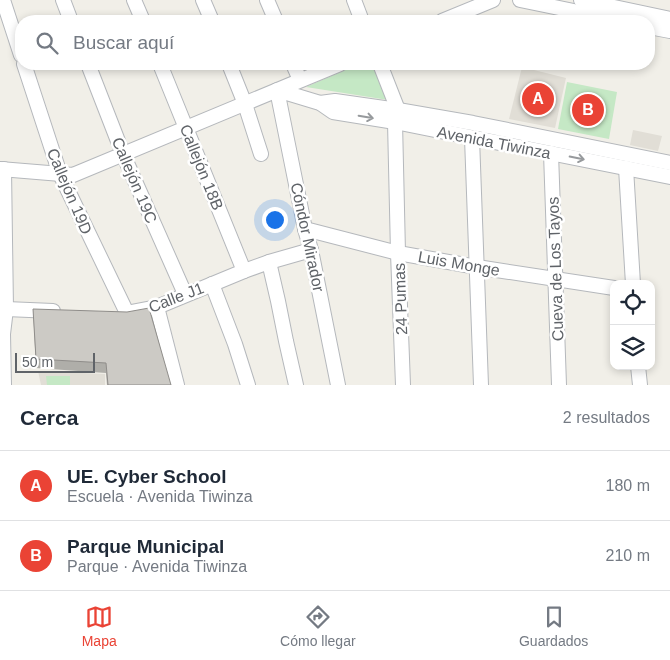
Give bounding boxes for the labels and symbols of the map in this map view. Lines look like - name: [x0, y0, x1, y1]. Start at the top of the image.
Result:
- pin: A: [522, 80, 554, 118]
- pin: B: [572, 91, 604, 129]
- one-way arrow: [357, 113, 373, 123]
- street label: Callejón 18B: [177, 122, 226, 212]
- street label: Avenida Tiwinza: [436, 123, 552, 162]
- street label: Callejón 19C: [109, 135, 160, 226]
- street label: Callejón 19D: [44, 146, 95, 237]
- one-way arrow: [568, 154, 584, 164]
- street label: Cóndor Mirador: [288, 181, 328, 294]
- street label: Cueva de Los Tayos: [544, 196, 567, 342]
- your location: [262, 207, 288, 233]
- street label: Luis Monge: [417, 248, 501, 279]
- street label: 24 Pumas: [391, 263, 410, 335]
- street label: Calle J1: [146, 279, 206, 316]
- scale bar: [15, 350, 95, 373]

